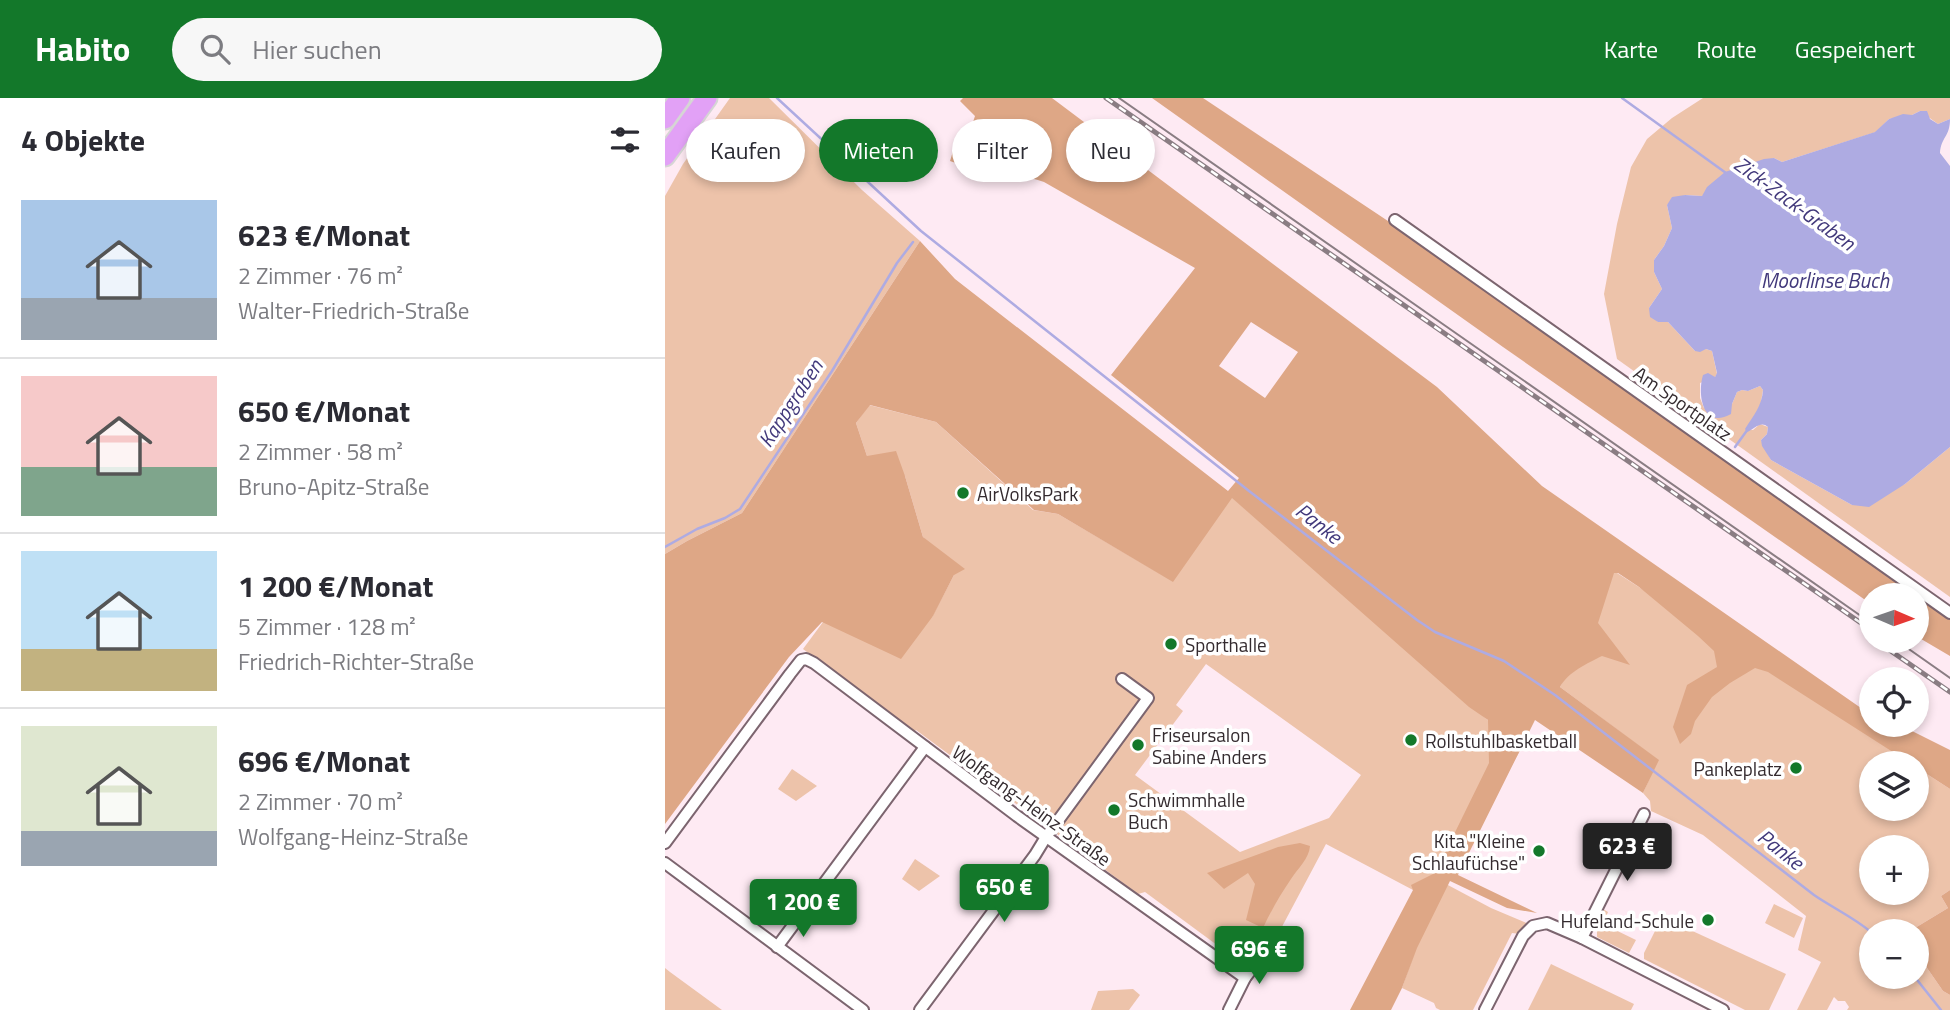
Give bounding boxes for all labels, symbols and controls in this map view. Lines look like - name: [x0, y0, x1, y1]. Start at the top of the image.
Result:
- search box: [172, 18, 662, 81]
- text: Habito: [35, 24, 130, 74]
- icon: search: [196, 30, 234, 68]
- text: Hier suchen: [252, 30, 382, 69]
- text: Karte: [1604, 31, 1658, 67]
- text: Route: [1696, 31, 1757, 67]
- text: Gespeichert: [1795, 31, 1915, 67]
- text: 4 Objekte: [21, 117, 145, 163]
- chip: Kaufen: [686, 119, 805, 182]
- chip: Mieten: [819, 119, 938, 182]
- chip: Filter: [952, 119, 1052, 182]
- chip: Neu: [1066, 119, 1155, 182]
- icon: filters: [606, 121, 644, 159]
- water label: Zick-Zack-Graben: [1728, 148, 1863, 258]
- text: 623 €/Monat: [238, 212, 410, 258]
- icon: home: [77, 228, 161, 312]
- text: 2 Zimmer · 76 m²: [238, 258, 403, 293]
- water label: Moorlinse Buch: [1761, 264, 1889, 296]
- text: Walter-Friedrich-Straße: [238, 293, 469, 328]
- water label: Kappgraben: [750, 352, 831, 453]
- street label: Am Sportplatz: [1628, 358, 1738, 448]
- text: 650 €/Monat: [238, 388, 410, 434]
- icon: home: [77, 404, 161, 488]
- text: 2 Zimmer · 58 m²: [238, 434, 403, 469]
- text: Bruno-Apitz-Straße: [238, 469, 429, 504]
- place label: AirVolksPark: [977, 479, 1078, 508]
- marker: AirVolksPark: [955, 485, 971, 501]
- water label: Panke: [1289, 495, 1350, 552]
- text: 1 200 €/Monat: [238, 563, 434, 609]
- icon: home: [77, 579, 161, 663]
- north arrow: [1859, 583, 1929, 653]
- map controls: [1859, 583, 1929, 989]
- text: 5 Zimmer · 128 m²: [238, 609, 416, 644]
- place label: Sporthalle: [1185, 630, 1267, 659]
- marker: Sporthalle: [1163, 636, 1179, 652]
- text: Friedrich-Richter-Straße: [238, 644, 474, 679]
- button: locate: [1859, 667, 1929, 737]
- place label: Friseursalon Sabine Anders: [1152, 720, 1267, 771]
- place label: Rollstuhlbasketball: [1425, 726, 1577, 755]
- marker: Rollstuhlbasketball: [1403, 732, 1419, 748]
- street label: Wolfgang-Heinz-Straße: [946, 737, 1118, 873]
- marker: Friseursalon Sabine Anders: [1130, 737, 1146, 753]
- text: 696 €/Monat: [238, 738, 410, 784]
- button: layers: [1859, 751, 1929, 821]
- icon: home: [77, 754, 161, 838]
- place label: Pankeplatz: [1693, 754, 1782, 783]
- marker: Pankeplatz: [1788, 760, 1804, 776]
- text: 2 Zimmer · 70 m²: [238, 784, 403, 819]
- place label: Schwimmhalle Buch: [1128, 785, 1245, 836]
- marker: Schwimmhalle Buch: [1106, 802, 1122, 818]
- text: Wolfgang-Heinz-Straße: [238, 819, 468, 854]
- water label: Panke: [1751, 821, 1812, 878]
- pin: 623 €: [1578, 824, 1676, 883]
- place label: Kita "Kleine Schlaufüchse": [1412, 826, 1525, 877]
- text: 623 €: [1599, 828, 1655, 863]
- button: +: [1859, 835, 1929, 905]
- marker: Kita "Kleine Schlaufüchse": [1531, 843, 1547, 859]
- pin: 650 €: [955, 864, 1053, 924]
- text: 650 €: [976, 869, 1032, 904]
- pin: 1 200 €: [738, 880, 868, 939]
- text: 1 200 €: [766, 884, 840, 919]
- place label: Hufeland-Schule: [1561, 906, 1694, 935]
- marker: Hufeland-Schule: [1700, 912, 1716, 928]
- button: −: [1859, 919, 1929, 989]
- pin: 696 €: [1210, 926, 1308, 986]
- text: 696 €: [1231, 931, 1287, 966]

